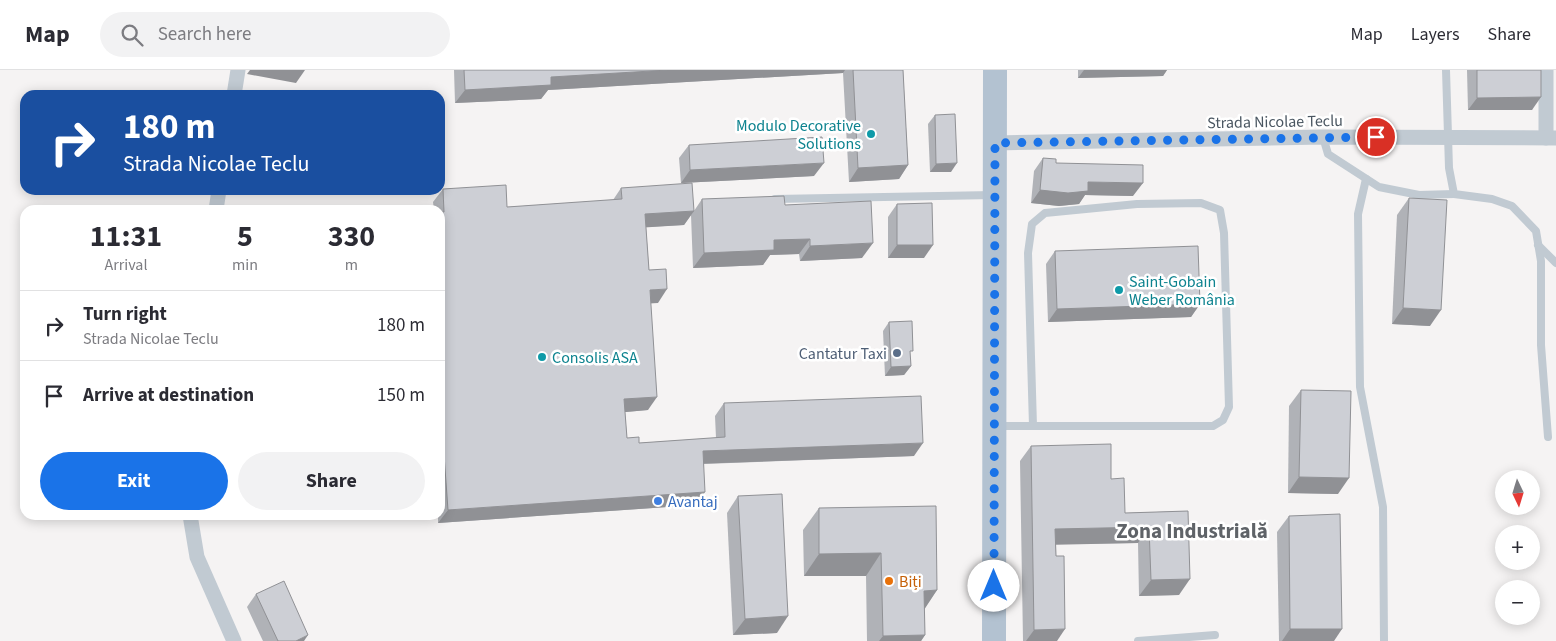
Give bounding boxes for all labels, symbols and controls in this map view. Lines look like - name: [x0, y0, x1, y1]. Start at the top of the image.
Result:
- search box: [100, 12, 450, 57]
- text: Map: [25, 17, 70, 52]
- icon: search: [118, 21, 146, 49]
- text: Search here: [158, 21, 251, 48]
- text: Map: [1351, 22, 1383, 47]
- text: Layers: [1411, 22, 1460, 47]
- text: Share: [1488, 22, 1531, 47]
- text: 180 m: [123, 102, 215, 152]
- icon: right: [40, 110, 105, 175]
- street label: Strada Nicolae Teclu: [1207, 110, 1343, 134]
- place label: Modulo Decorative Solutions: [736, 115, 861, 155]
- pin: [1355, 116, 1397, 158]
- icon: arrive: [1362, 123, 1390, 151]
- marker: Modulo Decorative Solutions: [865, 128, 877, 140]
- text: Strada Nicolae Teclu: [123, 148, 310, 180]
- text: 11:31: [90, 215, 162, 258]
- text: 5: [237, 215, 253, 258]
- text: 330: [328, 215, 375, 258]
- text: Arrival: [104, 254, 147, 276]
- text: min: [232, 254, 258, 276]
- text: m: [345, 254, 358, 276]
- place label: Saint-Gobain Weber România: [1129, 271, 1235, 311]
- marker: Saint-Gobain Weber România: [1113, 284, 1125, 296]
- text: Turn right: [83, 301, 167, 328]
- icon: right: [40, 312, 68, 340]
- text: 180 m: [377, 312, 425, 339]
- text: Strada Nicolae Teclu: [83, 328, 219, 350]
- place label: Cantatur Taxi: [799, 343, 887, 365]
- place label: Consolis ASA: [552, 347, 638, 369]
- marker: Cantatur Taxi: [891, 347, 903, 359]
- marker: Consolis ASA: [536, 351, 548, 363]
- icon: arrive: [40, 382, 68, 410]
- text: Arrive at destination: [83, 382, 254, 409]
- text: 150 m: [377, 382, 425, 409]
- button: Exit: [40, 452, 228, 510]
- button: Share: [238, 452, 425, 510]
- north arrow: [1495, 470, 1540, 515]
- map controls: [1495, 470, 1540, 625]
- place label: Avantaj: [668, 491, 718, 513]
- marker: Avantaj: [652, 495, 664, 507]
- district label: Zona Industrială: [1116, 516, 1268, 546]
- button: +: [1495, 525, 1540, 570]
- position arrow: [967, 559, 1019, 611]
- place label: Biți: [899, 571, 922, 593]
- marker: Biți: [883, 575, 895, 587]
- button: −: [1495, 580, 1540, 625]

